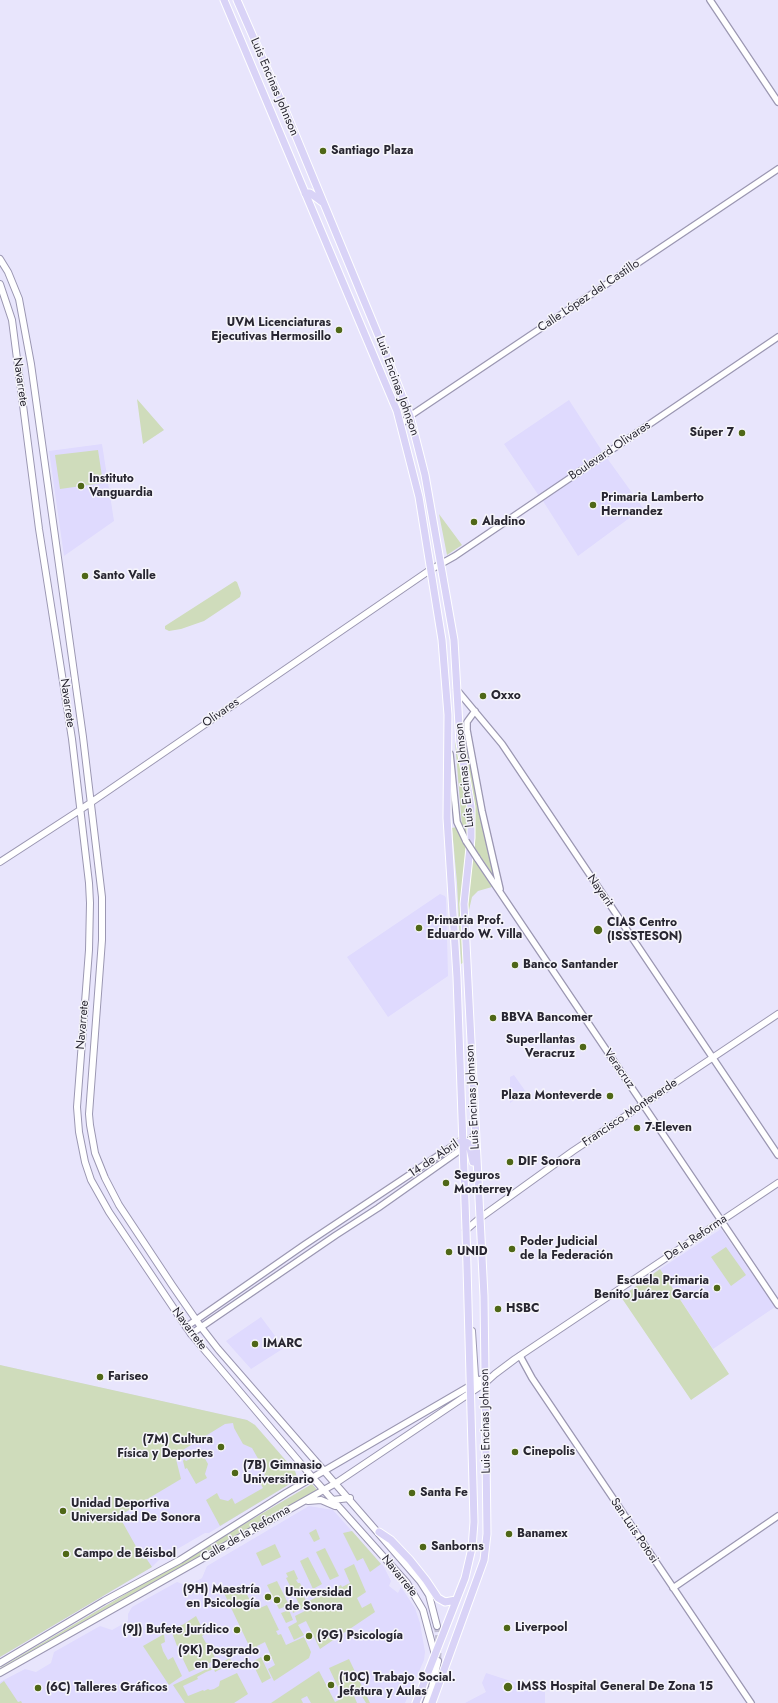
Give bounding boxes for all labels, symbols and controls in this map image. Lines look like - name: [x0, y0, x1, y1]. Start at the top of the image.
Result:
- street label: Luis Encinas Johnson: [247, 36, 301, 138]
- place label: Santiago Plaza: [331, 144, 413, 158]
- marker: Santiago Plaza: [318, 146, 328, 156]
- street label: Calle López del Castillo: [535, 257, 643, 335]
- place label: UVM Licenciaturas Ejecutivas Hermosillo: [211, 316, 331, 344]
- marker: UVM Licenciaturas Ejecutivas Hermosillo: [334, 325, 344, 335]
- street label: Luis Encinas Johnson: [372, 334, 422, 438]
- street label: Navarrete: [9, 357, 31, 407]
- street label: Boulevard Olivares: [566, 418, 654, 484]
- place label: Súper 7: [690, 426, 734, 440]
- marker: Súper 7: [737, 428, 747, 438]
- place label: Instituto Vanguardia: [89, 472, 153, 500]
- marker: Instituto Vanguardia: [76, 481, 86, 491]
- place label: Primaria Lamberto Hernandez: [601, 491, 704, 519]
- marker: Primaria Lamberto Hernandez: [588, 500, 598, 510]
- place label: Aladino: [482, 515, 525, 529]
- marker: Aladino: [469, 517, 479, 527]
- place label: Santo Valle: [93, 569, 156, 583]
- marker: Santo Valle: [80, 571, 90, 581]
- street label: Navarrete: [56, 678, 78, 728]
- place label: Oxxo: [491, 689, 521, 703]
- marker: Oxxo: [478, 691, 488, 701]
- street label: Olivares: [200, 695, 242, 731]
- street label: Luis Encinas Johnson: [452, 722, 478, 828]
- street label: Nayarit: [584, 872, 616, 910]
- place label: Primaria Prof. Eduardo W. Villa: [427, 914, 522, 942]
- place label: CIAS Centro (ISSSTESON): [607, 916, 682, 944]
- marker: Primaria Prof. Eduardo W. Villa: [414, 923, 424, 933]
- marker: CIAS Centro (ISSSTESON): [592, 924, 604, 936]
- place label: Banco Santander: [523, 958, 618, 972]
- marker: Banco Santander: [510, 960, 520, 970]
- street label: Navarrete: [74, 1000, 92, 1050]
- place label: BBVA Bancomer: [501, 1011, 593, 1025]
- marker: BBVA Bancomer: [488, 1013, 498, 1023]
- place label: Superllantas Veracruz: [506, 1033, 575, 1061]
- marker: Superllantas Veracruz: [578, 1042, 588, 1052]
- street label: Luis Encinas Johnson: [463, 1044, 483, 1150]
- street label: Veracruz: [600, 1047, 638, 1091]
- street label: Francisco Monteverde: [580, 1076, 680, 1150]
- place label: Plaza Monteverde: [501, 1089, 602, 1103]
- marker: Plaza Monteverde: [605, 1091, 615, 1101]
- place label: 7-Eleven: [645, 1121, 692, 1135]
- marker: 7-Eleven: [632, 1123, 642, 1133]
- street label: 14 de Abril: [406, 1137, 462, 1181]
- place label: DIF Sonora: [518, 1155, 581, 1169]
- marker: DIF Sonora: [505, 1157, 515, 1167]
- place label: Seguros Monterrey: [454, 1169, 512, 1197]
- marker: Seguros Monterrey: [441, 1178, 451, 1188]
- street label: De la Reforma: [662, 1212, 730, 1264]
- place label: Poder Judicial de la Federación: [520, 1235, 613, 1263]
- marker: Poder Judicial de la Federación: [507, 1244, 517, 1254]
- place label: UNID: [457, 1245, 488, 1259]
- marker: UNID: [444, 1247, 454, 1257]
- place label: Escuela Primaria Benito Juárez García: [594, 1274, 709, 1302]
- marker: Escuela Primaria Benito Juárez García: [712, 1283, 722, 1293]
- place label: HSBC: [506, 1302, 539, 1316]
- marker: HSBC: [493, 1304, 503, 1314]
- street label: Navarrete: [168, 1305, 210, 1353]
- place label: IMARC: [263, 1337, 303, 1351]
- marker: IMARC: [250, 1339, 260, 1349]
- street label: Luis Encinas Johnson: [478, 1368, 494, 1474]
- place label: Fariseo: [108, 1370, 148, 1384]
- marker: Fariseo: [95, 1372, 105, 1382]
- place label: (7M) Cultura Física y Deportes: [117, 1433, 213, 1461]
- marker: (7M) Cultura Física y Deportes: [216, 1442, 226, 1452]
- place label: Cinepolis: [523, 1445, 575, 1459]
- marker: Cinepolis: [510, 1447, 520, 1457]
- place label: (7B) Gimnasio Universitario: [243, 1459, 322, 1487]
- marker: (7B) Gimnasio Universitario: [230, 1468, 240, 1478]
- place label: Santa Fe: [420, 1486, 468, 1500]
- marker: Santa Fe: [407, 1488, 417, 1498]
- street label: San Luis Potosi: [607, 1496, 661, 1566]
- place label: Unidad Deportiva Universidad De Sonora: [71, 1497, 200, 1525]
- street label: Calle de la Reforma: [199, 1503, 293, 1565]
- marker: Unidad Deportiva Universidad De Sonora: [58, 1506, 68, 1516]
- place label: Banamex: [517, 1527, 568, 1541]
- marker: Banamex: [504, 1529, 514, 1539]
- place label: Sanborns: [431, 1540, 484, 1554]
- marker: Sanborns: [418, 1542, 428, 1552]
- place label: Campo de Béisbol: [74, 1547, 176, 1561]
- marker: Campo de Béisbol: [61, 1549, 71, 1559]
- street label: Navarrete: [378, 1552, 420, 1600]
- place label: (9H) Maestría en Psicología: [183, 1583, 260, 1611]
- place label: Universidad de Sonora: [285, 1586, 352, 1614]
- marker: (9H) Maestría en Psicología: [263, 1592, 273, 1602]
- marker: Universidad de Sonora: [272, 1595, 282, 1605]
- place label: Liverpool: [515, 1621, 567, 1635]
- place label: (9J) Bufete Jurídico: [122, 1623, 229, 1637]
- marker: Liverpool: [502, 1623, 512, 1633]
- marker: (9J) Bufete Jurídico: [232, 1625, 242, 1635]
- place label: (9G) Psicología: [317, 1629, 403, 1643]
- marker: (9G) Psicología: [304, 1631, 314, 1641]
- place label: (9K) Posgrado en Derecho: [178, 1644, 259, 1672]
- marker: (9K) Posgrado en Derecho: [262, 1653, 272, 1663]
- place label: (10C) Trabajo Social. Jefatura y Aulas: [339, 1671, 456, 1699]
- marker: (10C) Trabajo Social. Jefatura y Aulas: [326, 1680, 336, 1690]
- place label: IMSS Hospital General De Zona 15: [517, 1680, 713, 1694]
- place label: (6C) Talleres Gráficos: [46, 1681, 167, 1695]
- marker: IMSS Hospital General De Zona 15: [502, 1681, 514, 1693]
- marker: (6C) Talleres Gráficos: [33, 1683, 43, 1693]

